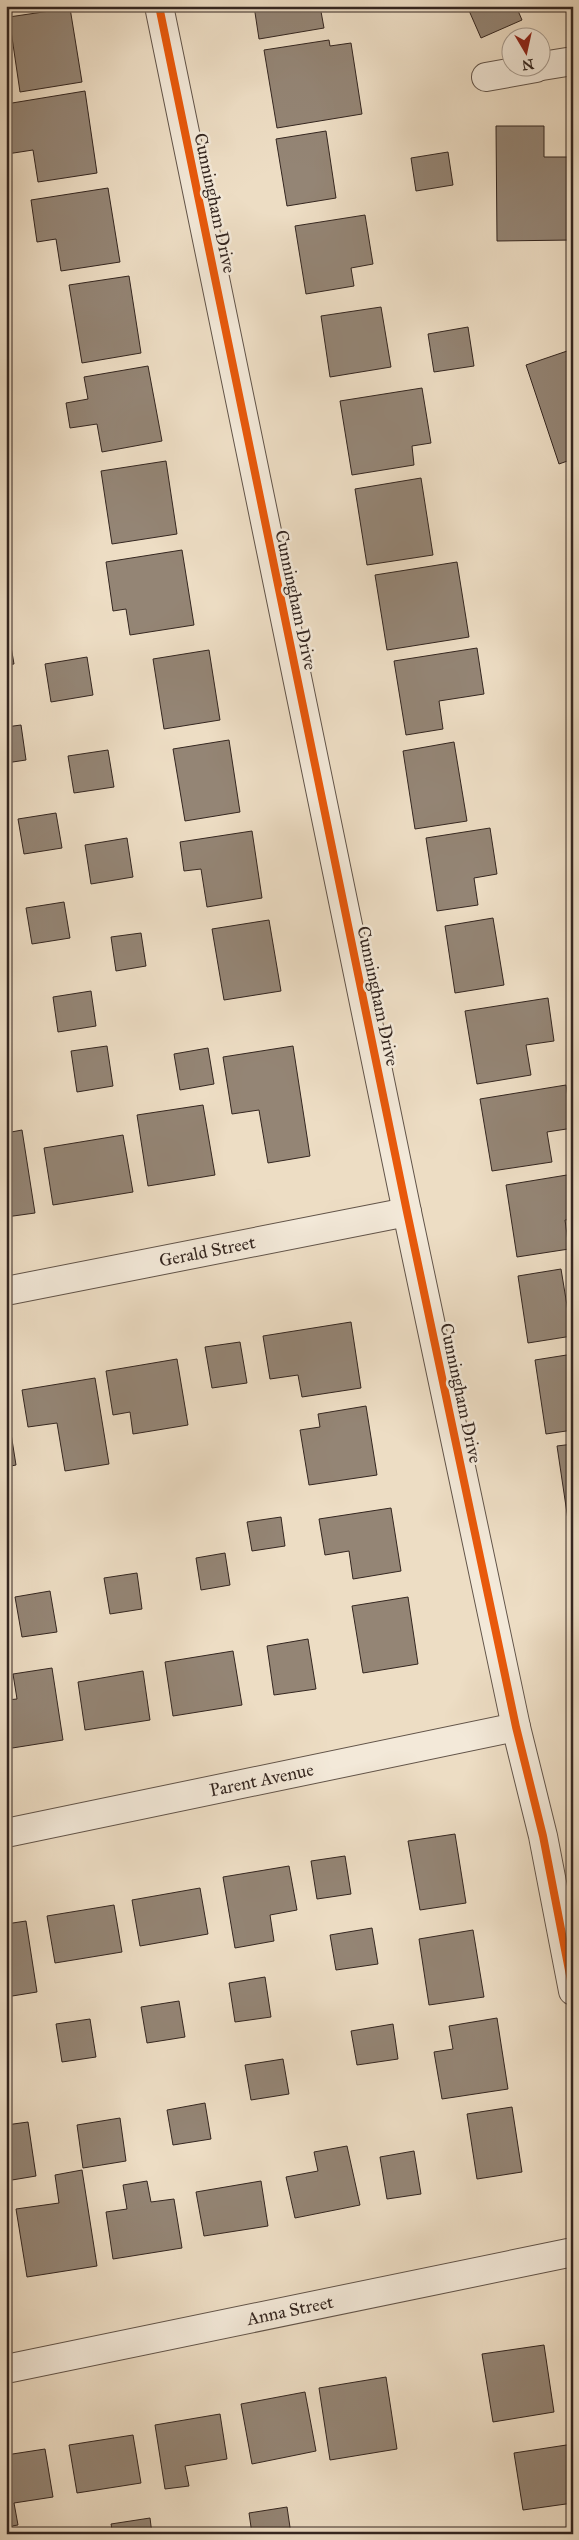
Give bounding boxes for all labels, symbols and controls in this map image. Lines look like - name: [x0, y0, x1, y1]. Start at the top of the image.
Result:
- north arrow: [502, 28, 552, 78]
- text: N: [521, 55, 535, 74]
- street label: Cunningham Drive: [188, 131, 241, 275]
- street label: Cunningham Drive: [269, 528, 322, 672]
- street label: Cunningham Drive: [351, 924, 404, 1068]
- street label: Gerald Street: [157, 1231, 258, 1272]
- street label: Cunningham Drive: [434, 1321, 487, 1465]
- street label: Parent Avenue: [208, 1758, 316, 1801]
- street label: Anna Street: [244, 2291, 336, 2330]

